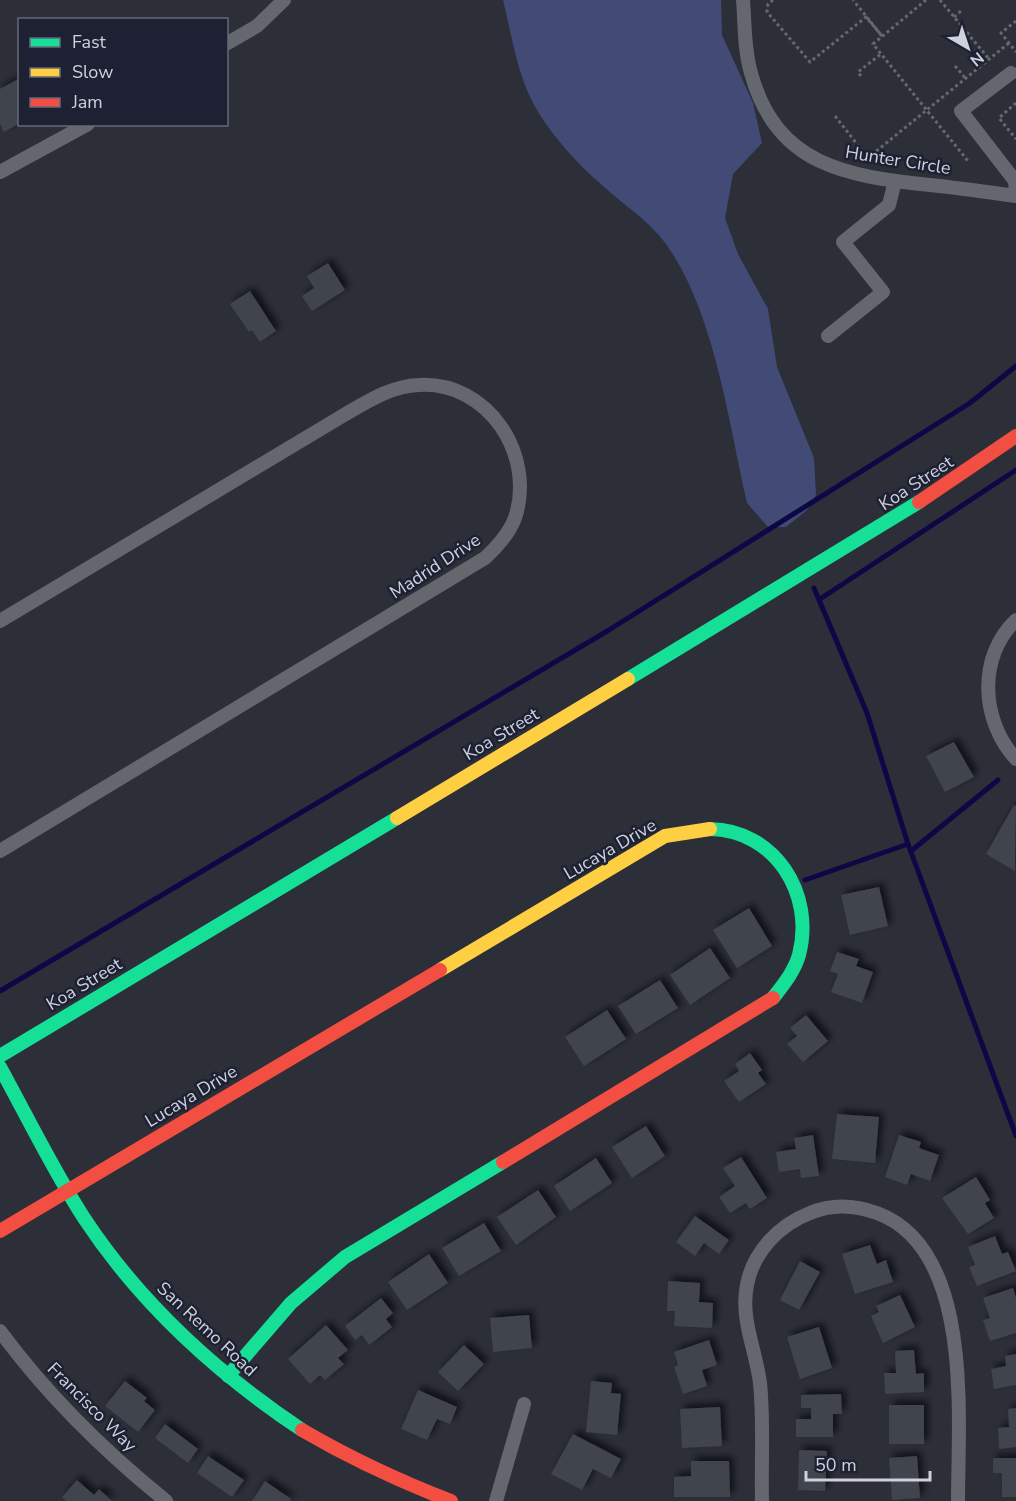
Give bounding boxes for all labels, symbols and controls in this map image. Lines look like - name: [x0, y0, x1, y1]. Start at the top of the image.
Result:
- legend: [18, 18, 228, 126]
- north arrow: [938, 18, 998, 78]
- text: Fast: [72, 30, 107, 54]
- text: N: [965, 47, 988, 71]
- text: Slow: [72, 60, 113, 84]
- text: Jam: [71, 90, 103, 114]
- street label: Hunter Circle: [843, 140, 953, 180]
- street label: Koa Street: [874, 450, 958, 516]
- street label: Madrid Drive: [385, 528, 485, 604]
- street label: Koa Street: [459, 702, 544, 766]
- street label: Lucaya Drive: [559, 813, 661, 885]
- street label: Koa Street: [42, 952, 127, 1016]
- street label: Lucaya Drive: [141, 1059, 241, 1133]
- street label: San Remo Road: [152, 1276, 262, 1382]
- street label: Francisco Way: [42, 1357, 142, 1457]
- scale bar: [806, 1444, 930, 1482]
- text: 50 m: [815, 1453, 857, 1477]

